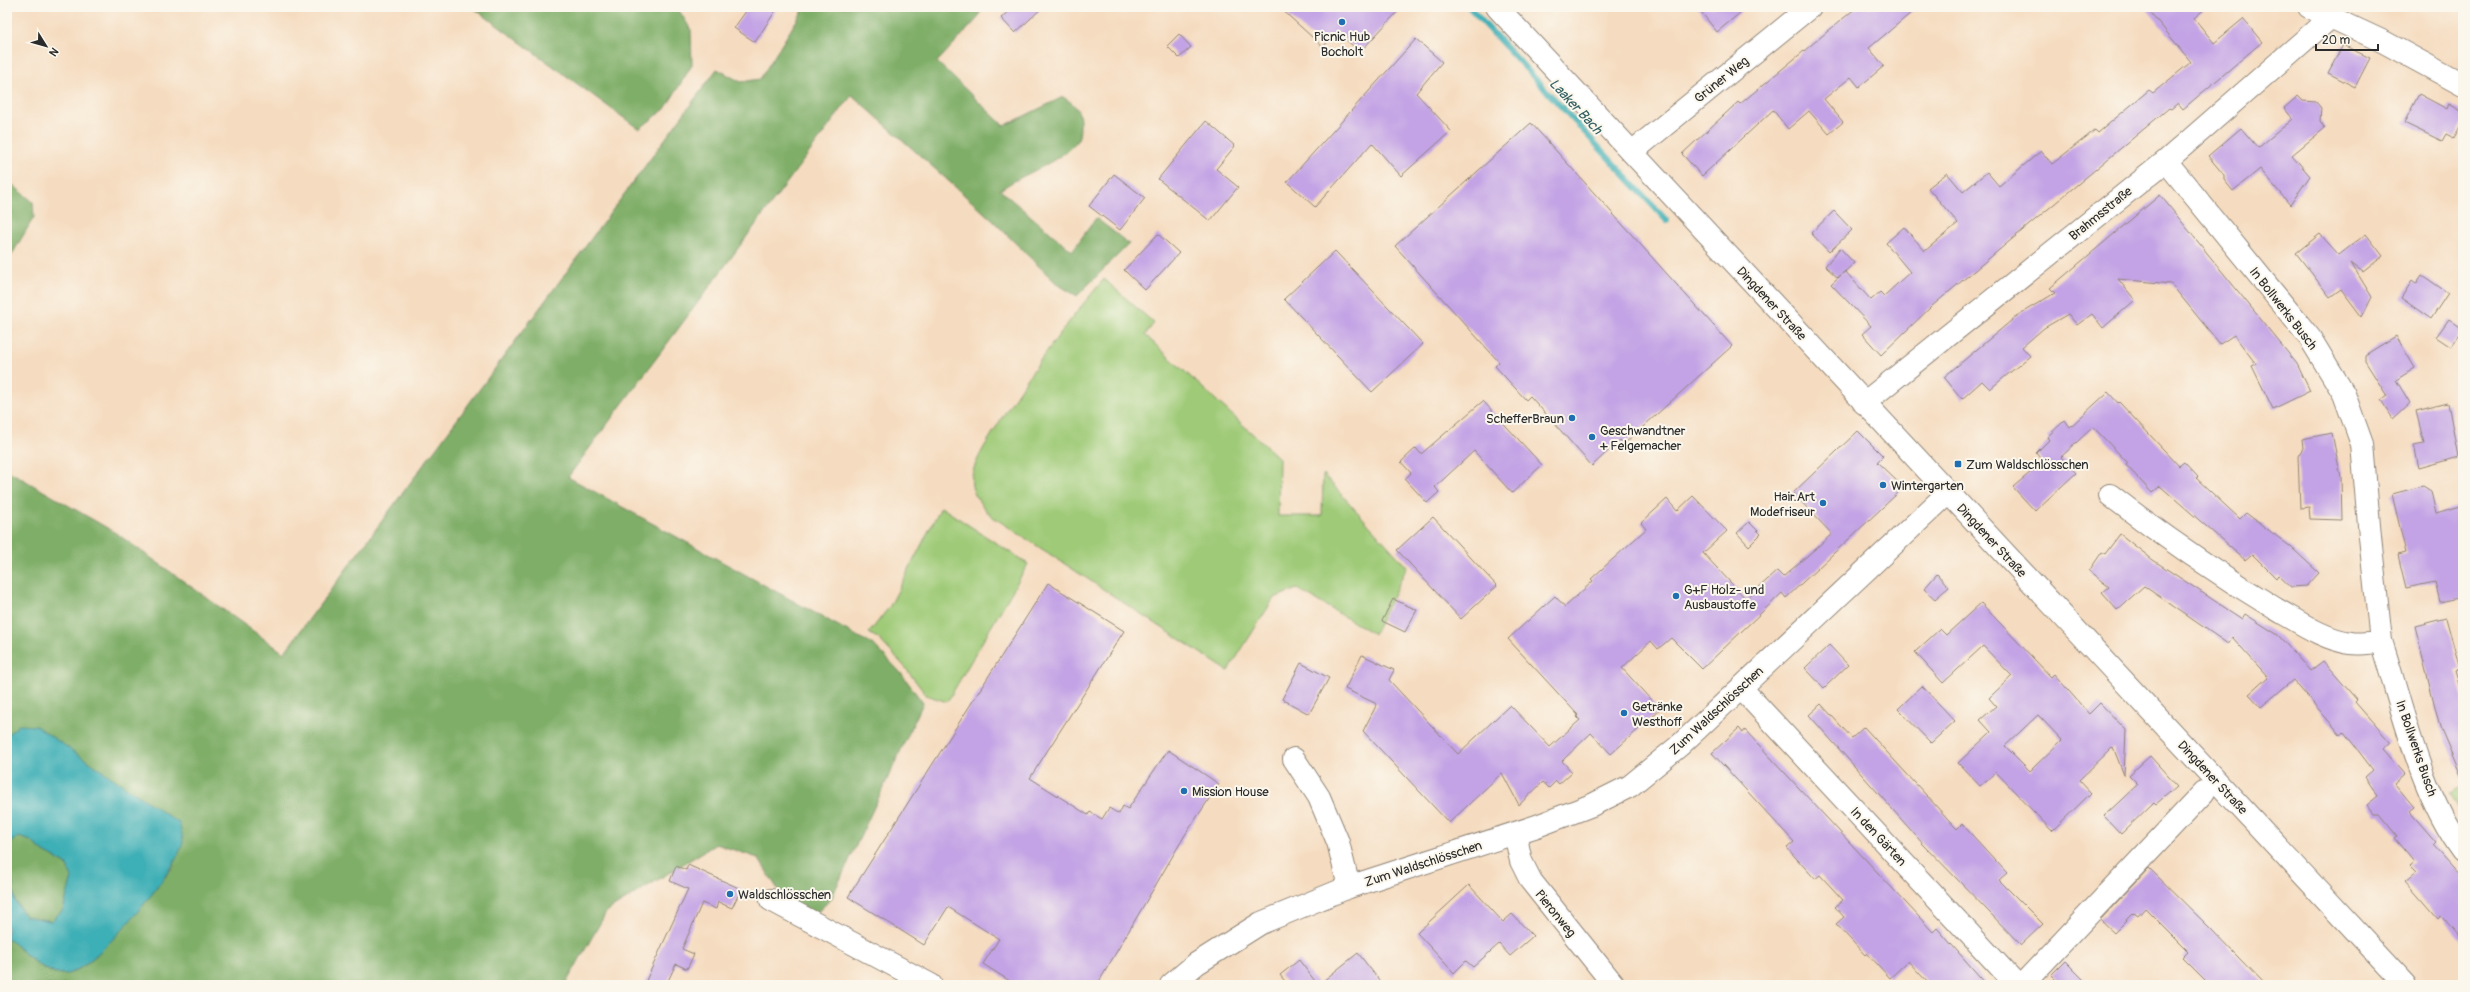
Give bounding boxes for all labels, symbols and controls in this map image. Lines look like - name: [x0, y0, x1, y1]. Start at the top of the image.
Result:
- marker: Picnic Hub Bocholt: [1337, 17, 1347, 27]
- north arrow: [26, 26, 66, 66]
- scale bar: [2316, 26, 2378, 52]
- place label: Picnic Hub Bocholt: [1314, 29, 1370, 60]
- text: 20 m: [2322, 33, 2351, 48]
- text: N: [46, 45, 61, 59]
- street label: Grüner Weg: [1691, 53, 1752, 107]
- water label: Laaker Bach: [1546, 75, 1607, 139]
- street label: Brahmsstraße: [2066, 183, 2136, 244]
- street label: Dingdener Straße: [1733, 263, 1810, 344]
- street label: In Bollwerks Busch: [2246, 264, 2321, 353]
- place label: SchefferBraun: [1486, 411, 1564, 427]
- marker: SchefferBraun: [1567, 413, 1577, 423]
- place label: Geschwandtner + Felgemacher: [1599, 423, 1686, 454]
- marker: Geschwandtner + Felgemacher: [1587, 432, 1597, 442]
- place label: Zum Waldschlösschen: [1966, 457, 2089, 473]
- marker: Zum Waldschlösschen: [1953, 459, 1963, 469]
- place label: Wintergarten: [1891, 478, 1964, 494]
- marker: Wintergarten: [1878, 480, 1888, 490]
- place label: Hair.Art Modefriseur: [1750, 489, 1816, 520]
- marker: Hair.Art Modefriseur: [1818, 498, 1828, 508]
- street label: Dingdener Straße: [1953, 500, 2030, 581]
- place label: G+F Holz- und Ausbaustoffe: [1684, 582, 1764, 613]
- marker: G+F Holz- und Ausbaustoffe: [1671, 591, 1681, 601]
- street label: Zum Waldschlösschen: [1666, 663, 1767, 758]
- street label: In Bollwerks Busch: [2392, 698, 2440, 799]
- place label: Getränke Westhoff: [1632, 699, 1683, 730]
- marker: Getränke Westhoff: [1619, 708, 1629, 718]
- street label: Dingdener Straße: [2174, 737, 2251, 818]
- place label: Mission House: [1192, 784, 1269, 800]
- marker: Mission House: [1179, 786, 1189, 796]
- street label: In den Gärten: [1847, 804, 1910, 870]
- street label: Zum Waldschlösschen: [1363, 837, 1484, 890]
- place label: Waldschlösschen: [738, 887, 831, 903]
- street label: Pieronweg: [1531, 887, 1579, 941]
- marker: Waldschlösschen: [725, 889, 735, 899]

